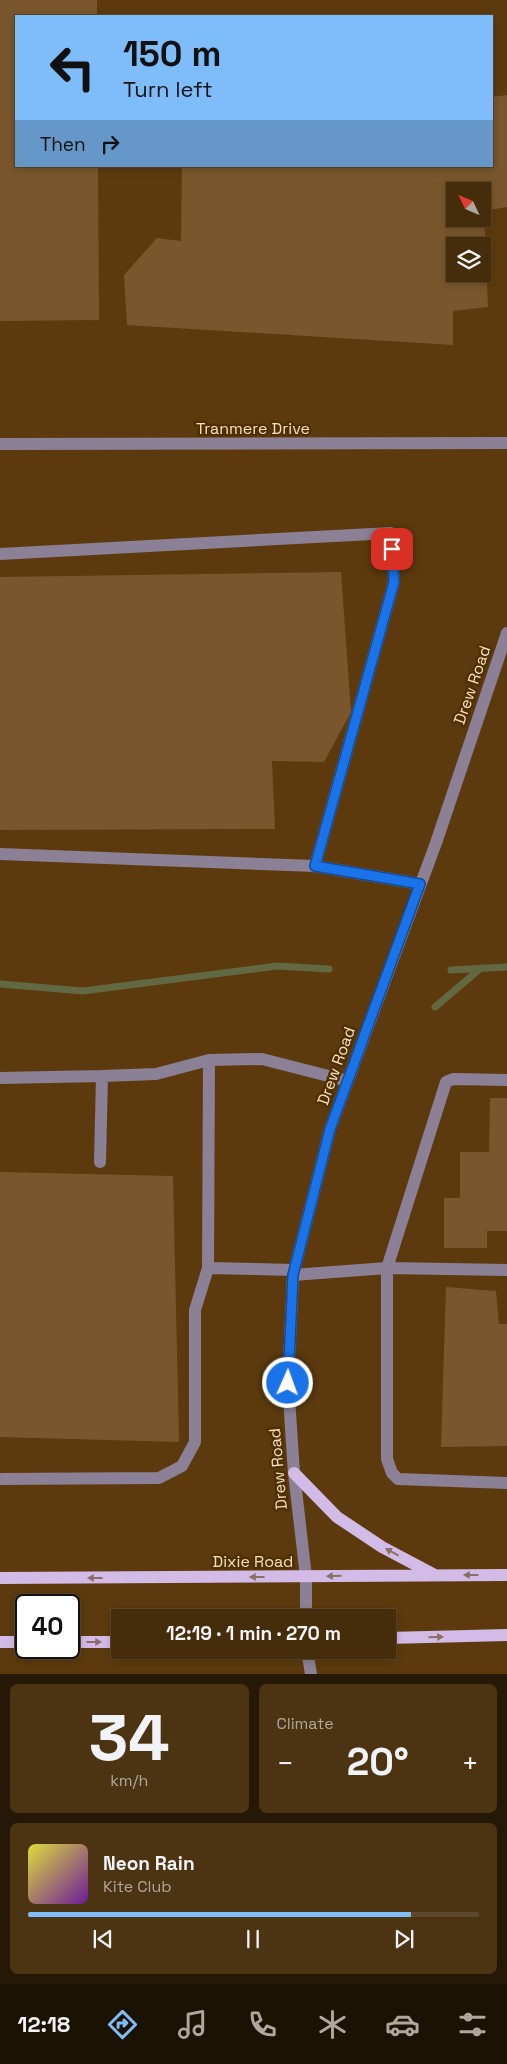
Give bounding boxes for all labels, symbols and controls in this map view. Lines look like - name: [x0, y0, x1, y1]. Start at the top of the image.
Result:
- text: 150 m: [123, 32, 221, 76]
- icon: left: [40, 35, 105, 100]
- text: Turn left: [123, 75, 213, 103]
- icon: right: [96, 130, 124, 158]
- text: Then: [40, 132, 86, 157]
- north arrow: [446, 182, 491, 228]
- map controls: [446, 182, 491, 282]
- button: layers: [446, 237, 491, 282]
- street label: Tranmere Drive: [196, 418, 310, 439]
- pin: [371, 528, 413, 570]
- icon: arrive: [378, 535, 406, 563]
- street label: Drew Road: [449, 643, 495, 727]
- street label: Drew Road: [312, 1024, 360, 1108]
- position arrow: [261, 1356, 313, 1408]
- street label: Drew Road: [264, 1427, 292, 1511]
- one-way arrow: [385, 1548, 399, 1557]
- street label: Dixie Road: [213, 1551, 293, 1572]
- one-way arrow: [463, 1571, 479, 1579]
- one-way arrow: [326, 1572, 342, 1580]
- one-way arrow: [249, 1573, 265, 1581]
- one-way arrow: [86, 1574, 102, 1582]
- speed limit sign: 40: [15, 1594, 80, 1659]
- text: 12:19 · 1 min · 270 m: [166, 1621, 341, 1646]
- one-way arrow: [428, 1633, 444, 1641]
- one-way arrow: [87, 1638, 103, 1646]
- text: 34: [89, 1696, 170, 1779]
- text: Climate: [277, 1713, 334, 1734]
- text: 20°: [347, 1738, 409, 1786]
- text: −: [277, 1745, 294, 1781]
- text: +: [462, 1745, 479, 1781]
- text: km/h: [110, 1770, 148, 1791]
- text: Neon Rain: [103, 1851, 195, 1876]
- text: Kite Club: [103, 1876, 172, 1897]
- icon: previous: [89, 1925, 117, 1953]
- icon: pause: [239, 1925, 267, 1953]
- icon: next: [390, 1925, 418, 1953]
- icon: directions: [105, 2007, 140, 2042]
- icon: music: [175, 2007, 210, 2042]
- icon: phone: [245, 2007, 280, 2042]
- icon: climate: [315, 2007, 350, 2042]
- icon: car: [385, 2007, 420, 2042]
- icon: filters: [455, 2007, 490, 2042]
- text: 12:18: [17, 2010, 70, 2038]

